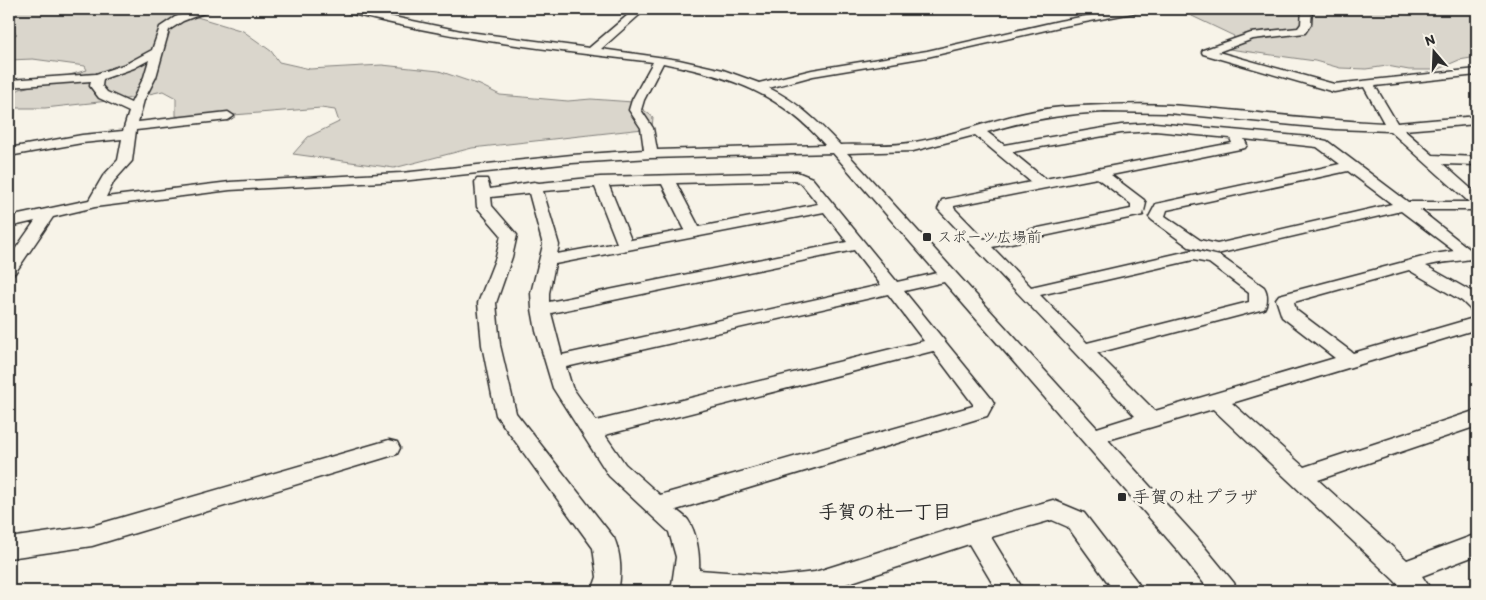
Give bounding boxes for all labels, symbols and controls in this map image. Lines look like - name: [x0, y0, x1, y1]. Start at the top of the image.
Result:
- north arrow: [1408, 28, 1458, 78]
- text: N: [1423, 31, 1437, 50]
- place label: スポーツ広場前: [937, 228, 1042, 246]
- marker: スポーツ広場前: [921, 231, 933, 243]
- place label: 手賀の杜プラザ: [1132, 486, 1258, 508]
- marker: 手賀の杜プラザ: [1116, 491, 1128, 503]
- district label: 手賀の杜一丁目: [818, 500, 952, 523]

